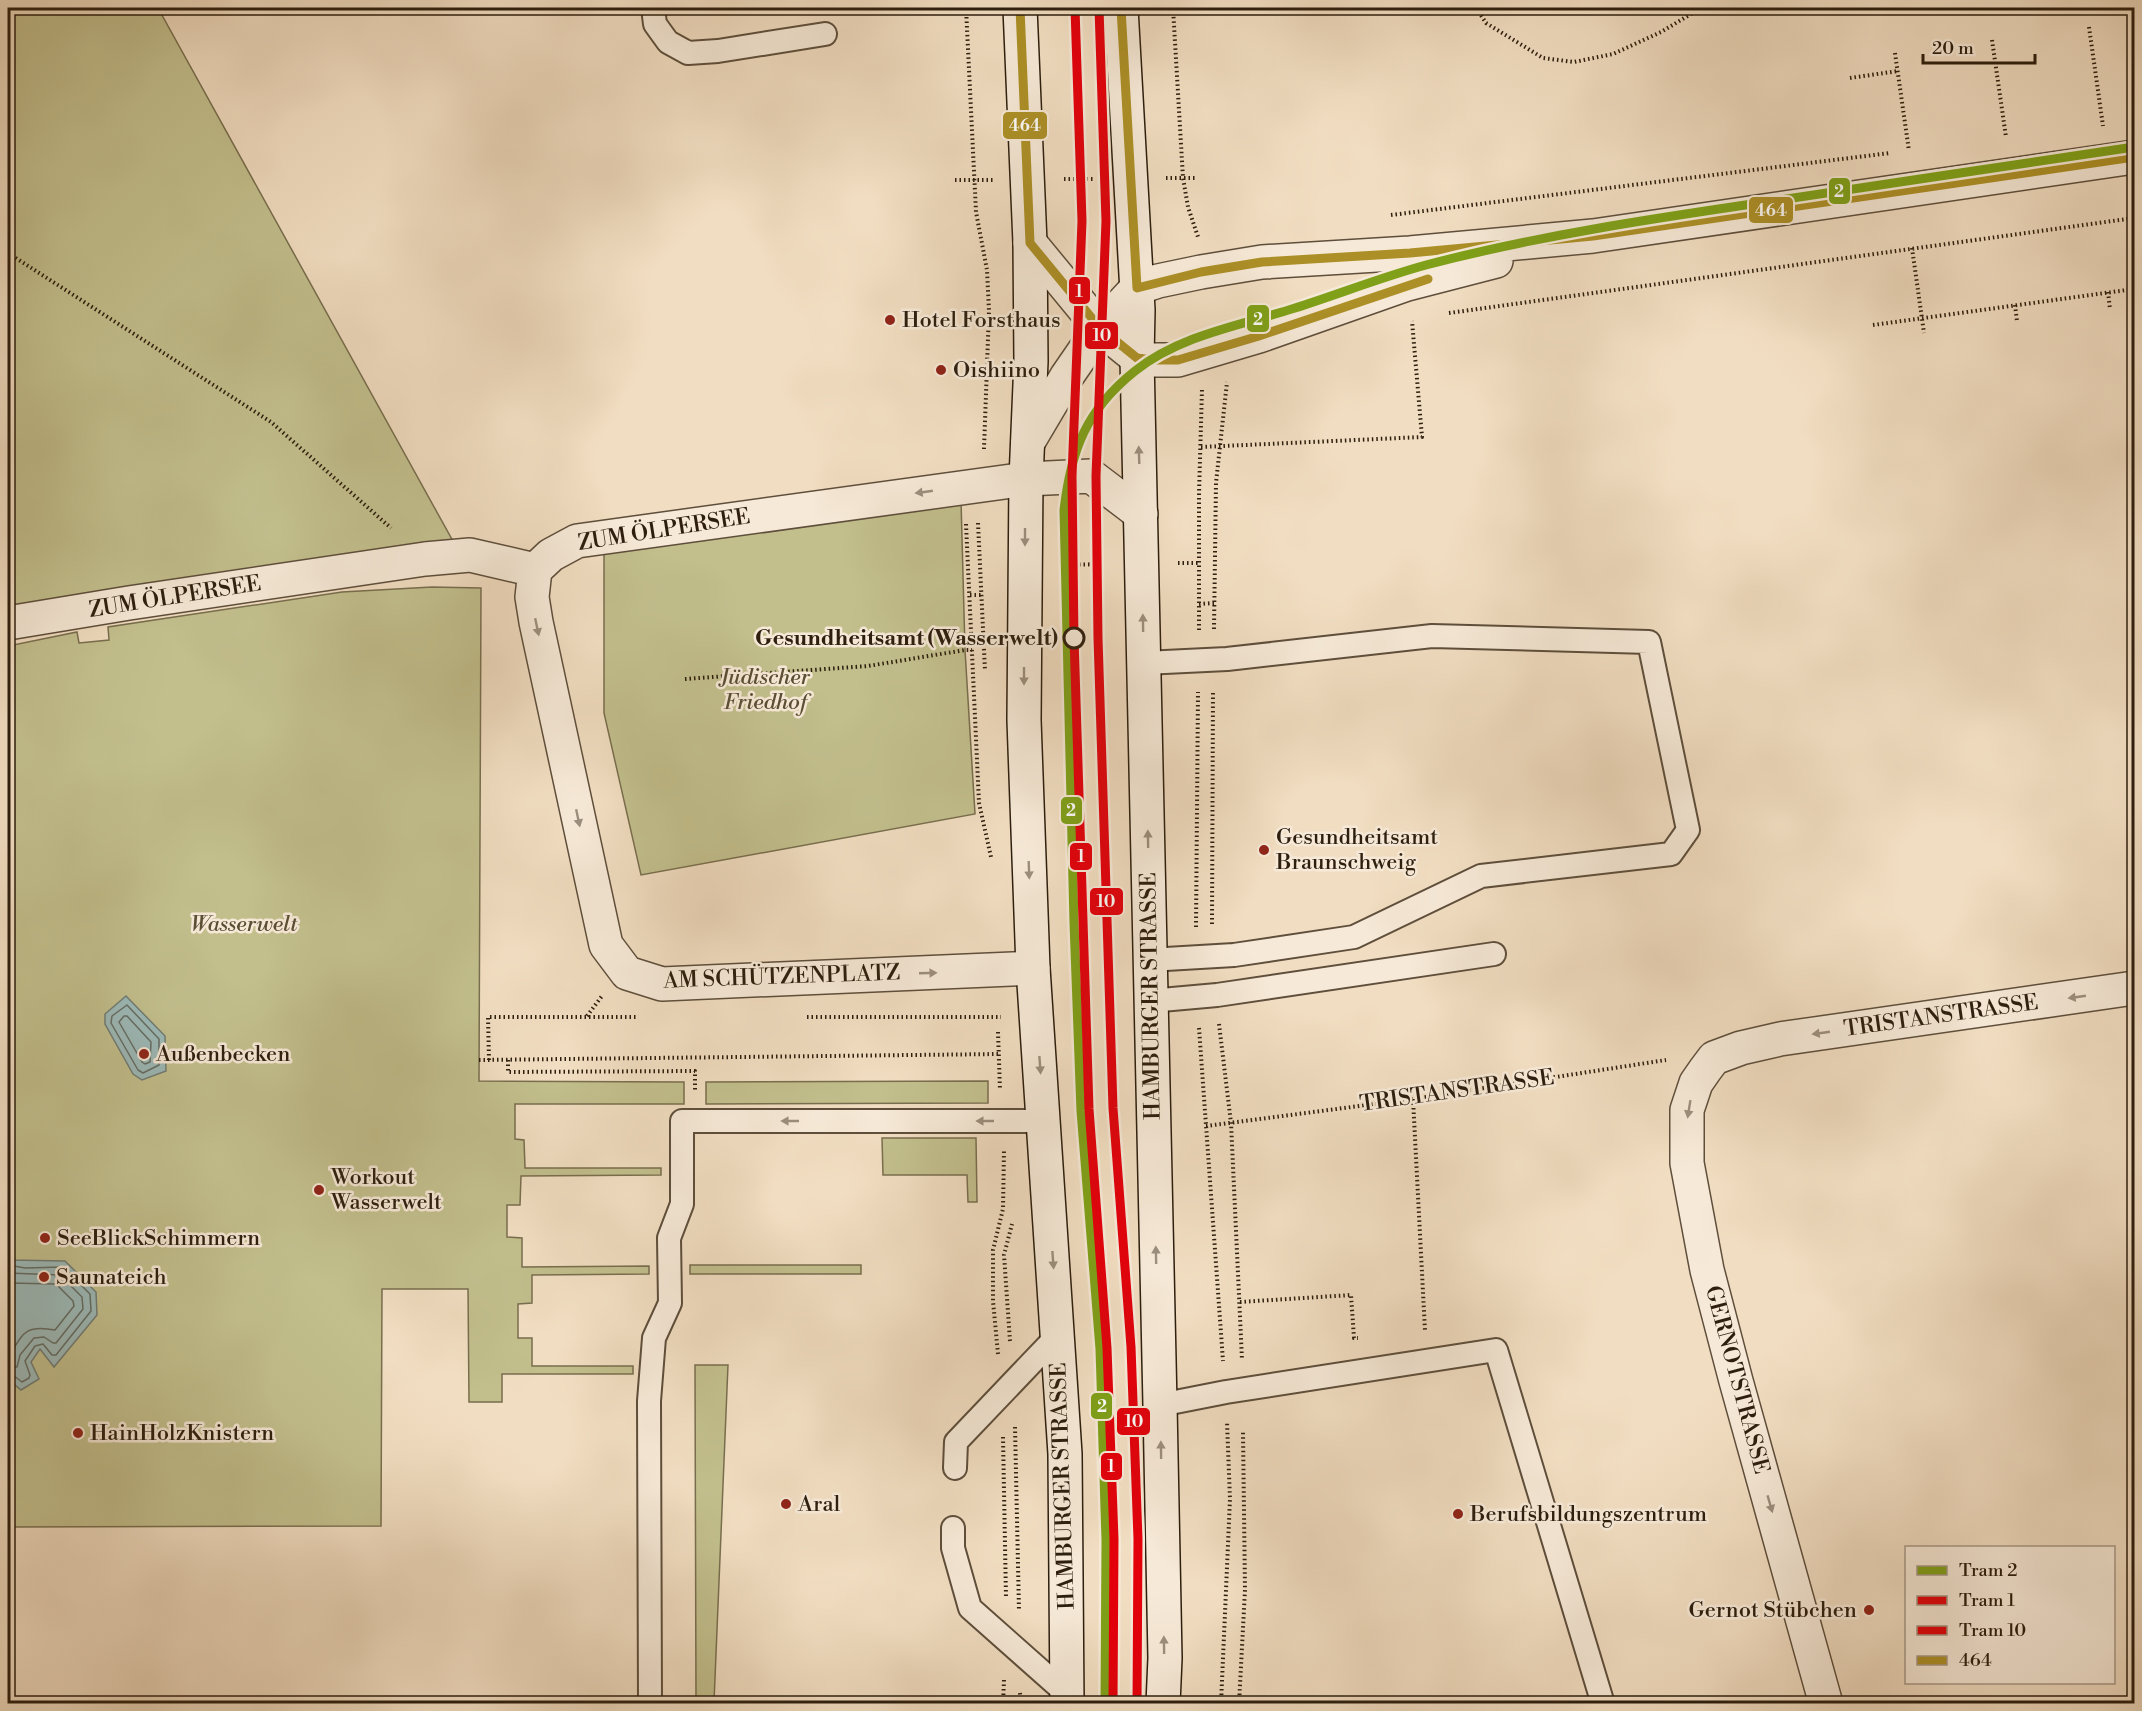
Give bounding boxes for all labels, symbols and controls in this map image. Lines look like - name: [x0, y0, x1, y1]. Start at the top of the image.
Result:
- scale bar: [1923, 27, 2036, 65]
- text: 20 m: [1932, 37, 1974, 60]
- line badge: 464: [1002, 111, 1048, 140]
- text: 464: [1009, 116, 1041, 136]
- line badge: 2: [1828, 177, 1851, 205]
- text: 2: [1834, 182, 1844, 202]
- line badge: 464: [1748, 196, 1794, 224]
- text: 464: [1755, 201, 1787, 221]
- line badge: 1: [1068, 276, 1091, 305]
- text: 1: [1075, 282, 1083, 302]
- line badge: 2: [1246, 304, 1270, 333]
- place label: Hotel Forsthaus: [902, 307, 1061, 334]
- text: 2: [1253, 310, 1263, 330]
- marker: Hotel Forsthaus: [883, 313, 897, 327]
- line badge: 10: [1084, 321, 1119, 350]
- text: 10: [1093, 326, 1111, 346]
- place label: Oishiino: [953, 357, 1040, 384]
- marker: Oishiino: [934, 363, 948, 377]
- one-way arrow: [1135, 446, 1144, 465]
- one-way arrow: [915, 488, 934, 497]
- street label: ZUM ÖLPERSEE: [576, 502, 752, 557]
- one-way arrow: [1020, 528, 1030, 547]
- street label: ZUM ÖLPERSEE: [87, 569, 263, 624]
- one-way arrow: [1139, 613, 1148, 632]
- one-way arrow: [533, 618, 542, 637]
- place label: Gesundheitsamt (Wasserwelt): [755, 625, 1058, 652]
- marker: Gesundheitsamt (Wasserwelt): [1063, 627, 1085, 649]
- park label: Jüdischer Friedhof: [717, 664, 812, 716]
- one-way arrow: [1019, 666, 1029, 685]
- line badge: 2: [1060, 796, 1083, 825]
- text: 2: [1066, 801, 1076, 821]
- one-way arrow: [574, 809, 583, 828]
- place label: Gesundheitsamt Braunschweig: [1275, 824, 1438, 876]
- one-way arrow: [1143, 829, 1153, 848]
- line badge: 1: [1069, 842, 1093, 871]
- marker: Gesundheitsamt Braunschweig: [1257, 843, 1271, 857]
- text: 1: [1077, 847, 1085, 867]
- one-way arrow: [1025, 861, 1034, 880]
- street label: HAMBURGER STRASSE: [1135, 872, 1167, 1120]
- line badge: 10: [1089, 887, 1124, 916]
- text: 10: [1097, 892, 1115, 912]
- park label: Wasserwelt: [191, 911, 298, 938]
- street label: AM SCHÜTZENPLATZ: [662, 958, 901, 995]
- one-way arrow: [919, 968, 938, 977]
- street label: TRISTANSTRASSE: [1842, 989, 2040, 1043]
- one-way arrow: [2067, 992, 2086, 1001]
- one-way arrow: [1812, 1029, 1831, 1038]
- place label: Außenbecken: [155, 1041, 290, 1068]
- marker: Außenbecken: [137, 1047, 151, 1061]
- one-way arrow: [1036, 1056, 1045, 1075]
- street label: TRISTANSTRASSE: [1358, 1064, 1556, 1118]
- one-way arrow: [1684, 1100, 1693, 1119]
- one-way arrow: [781, 1116, 800, 1126]
- one-way arrow: [976, 1116, 995, 1126]
- place label: Workout Wasserwelt: [330, 1164, 442, 1216]
- marker: Workout Wasserwelt: [312, 1183, 326, 1197]
- place label: SeeBlickSchimmern: [57, 1225, 260, 1252]
- marker: SeeBlickSchimmern: [38, 1231, 52, 1245]
- one-way arrow: [1152, 1246, 1161, 1265]
- one-way arrow: [1049, 1250, 1058, 1269]
- place label: Saunateich: [56, 1264, 167, 1291]
- marker: Saunateich: [37, 1270, 51, 1284]
- street label: GERNOTSTRASSE: [1699, 1283, 1775, 1477]
- street label: HAMBURGER STRASSE: [1045, 1362, 1081, 1610]
- line badge: 2: [1090, 1392, 1113, 1420]
- text: 2: [1097, 1397, 1107, 1417]
- line badge: 10: [1116, 1407, 1151, 1436]
- text: 10: [1125, 1412, 1143, 1432]
- place label: HainHolzKnistern: [90, 1420, 274, 1447]
- marker: HainHolzKnistern: [71, 1426, 85, 1440]
- one-way arrow: [1156, 1441, 1166, 1460]
- line badge: 1: [1100, 1452, 1123, 1481]
- text: 1: [1107, 1457, 1115, 1477]
- place label: Aral: [797, 1491, 841, 1518]
- one-way arrow: [1766, 1495, 1775, 1513]
- marker: Aral: [779, 1497, 793, 1511]
- place label: Berufsbildungszentrum: [1469, 1501, 1707, 1528]
- marker: Berufsbildungszentrum: [1451, 1507, 1465, 1521]
- legend: [1905, 1546, 2115, 1684]
- text: Tram 2: [1959, 1559, 2017, 1582]
- text: Tram 1: [1959, 1589, 2015, 1612]
- place label: Gernot Stübchen: [1688, 1597, 1857, 1624]
- marker: Gernot Stübchen: [1862, 1603, 1876, 1617]
- text: Tram 10: [1959, 1619, 2026, 1642]
- one-way arrow: [1160, 1636, 1169, 1655]
- text: 464: [1959, 1649, 1992, 1672]

